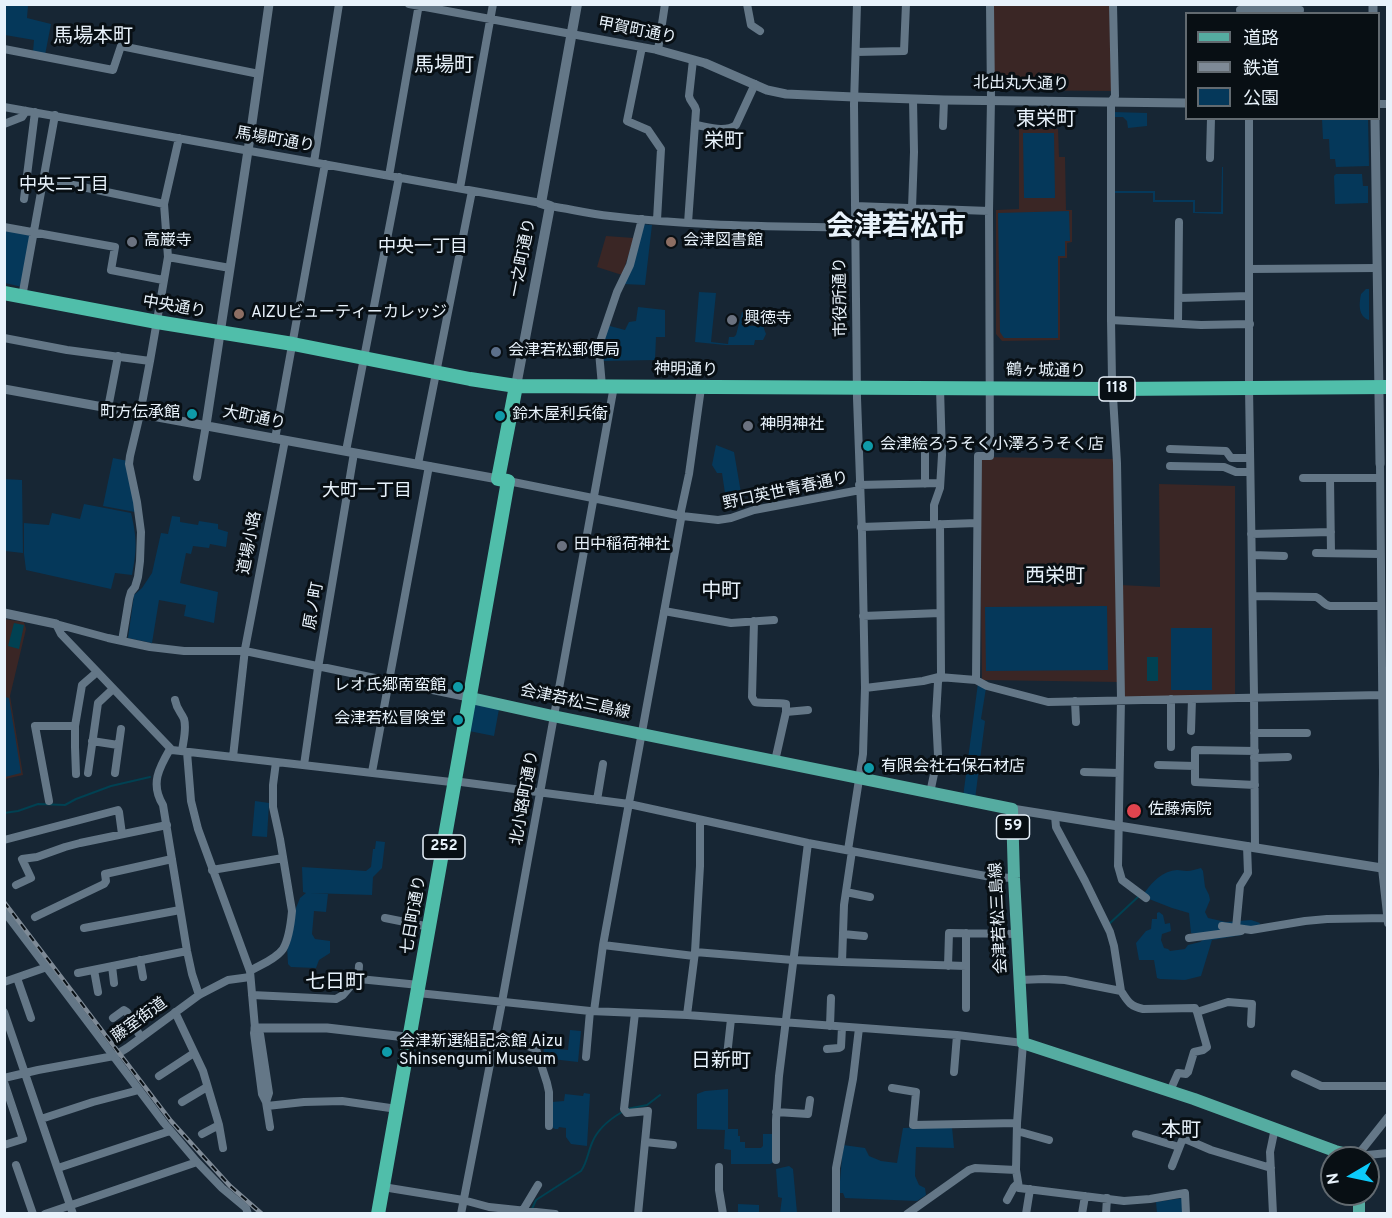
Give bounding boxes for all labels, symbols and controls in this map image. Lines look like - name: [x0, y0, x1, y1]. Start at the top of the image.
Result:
- legend: [1185, 12, 1380, 120]
- street label: 甲賀町通り: [596, 15, 678, 49]
- district label: 馬場本町: [53, 26, 133, 50]
- text: 道路: [1243, 28, 1279, 51]
- district label: 馬場町: [414, 55, 474, 79]
- text: 鉄道: [1243, 58, 1279, 81]
- street label: 北出丸大通り: [973, 75, 1069, 95]
- text: 公園: [1243, 88, 1279, 111]
- district label: 東栄町: [1016, 109, 1076, 133]
- street label: 馬場町通り: [234, 125, 316, 157]
- district label: 栄町: [704, 131, 744, 155]
- district label: 中央二丁目: [19, 175, 109, 197]
- district label: 会津若松市: [826, 212, 966, 246]
- street label: 一之町通り: [507, 217, 541, 299]
- place label: 高巌寺: [144, 232, 192, 252]
- place label: 会津図書館: [683, 232, 763, 252]
- marker: 高巌寺: [125, 235, 139, 249]
- marker: 会津図書館: [664, 235, 678, 249]
- district label: 中央一丁目: [378, 237, 468, 259]
- street label: 市役所通り: [832, 257, 852, 337]
- street label: 中央通り: [141, 293, 207, 323]
- place label: AIZUビューティーカレッジ: [251, 304, 447, 324]
- marker: AIZUビューティーカレッジ: [232, 307, 246, 321]
- place label: 興徳寺: [744, 310, 792, 330]
- marker: 興徳寺: [725, 313, 739, 327]
- place label: 会津若松郵便局: [508, 342, 620, 362]
- marker: 会津若松郵便局: [489, 345, 503, 359]
- street label: 神明通り: [654, 361, 718, 381]
- street label: 鶴ヶ城通り: [1006, 362, 1086, 382]
- road number: 118: [1099, 377, 1135, 401]
- street label: 大町通り: [221, 403, 287, 435]
- place label: 町方伝承館: [100, 404, 180, 424]
- place label: 鈴木屋利兵衛: [512, 406, 608, 426]
- marker: 町方伝承館: [185, 407, 199, 421]
- marker: 鈴木屋利兵衛: [493, 409, 507, 423]
- place label: 神明神社: [760, 416, 824, 436]
- marker: 神明神社: [741, 419, 755, 433]
- place label: 会津絵ろうそく小澤ろうそく店: [880, 436, 1104, 456]
- marker: 会津絵ろうそく小澤ろうそく店: [861, 439, 875, 453]
- street label: 野口英世青春通り: [721, 469, 851, 515]
- district label: 大町一丁目: [322, 481, 412, 503]
- street label: 道場小路: [235, 510, 267, 576]
- place label: 田中稲荷神社: [574, 536, 670, 556]
- marker: 田中稲荷神社: [555, 539, 569, 553]
- district label: 西栄町: [1025, 566, 1085, 590]
- street label: 原ノ町: [301, 581, 329, 631]
- district label: 中町: [701, 581, 741, 605]
- place label: レオ氏郷南蛮館: [334, 677, 446, 697]
- marker: レオ氏郷南蛮館: [451, 680, 465, 694]
- street label: 会津若松三島線: [518, 682, 632, 724]
- place label: 会津若松冒険堂: [334, 710, 446, 730]
- marker: 会津若松冒険堂: [451, 713, 465, 727]
- street label: 北小路町通り: [508, 749, 544, 847]
- place label: 有限会社石保石材店: [881, 758, 1025, 778]
- marker: 有限会社石保石材店: [862, 761, 876, 775]
- place label: 佐藤病院: [1148, 801, 1212, 821]
- marker: 佐藤病院: [1125, 802, 1143, 820]
- road number: 59: [996, 815, 1030, 839]
- road number: 252: [423, 835, 465, 859]
- street label: 会津若松三島線: [987, 862, 1013, 974]
- street label: 七日町通り: [399, 874, 431, 956]
- district label: 七日町: [305, 972, 365, 996]
- street label: 藤室街道: [108, 994, 172, 1048]
- place label: 会津新選組記念館 Aizu Shinsengumi Museum: [399, 1033, 563, 1071]
- marker: 会津新選組記念館 Aizu Shinsengumi Museum: [380, 1045, 394, 1059]
- district label: 日新町: [691, 1051, 751, 1075]
- district label: 本町: [1161, 1120, 1201, 1144]
- north arrow: [1320, 1146, 1380, 1206]
- text: N: [1323, 1171, 1345, 1186]

